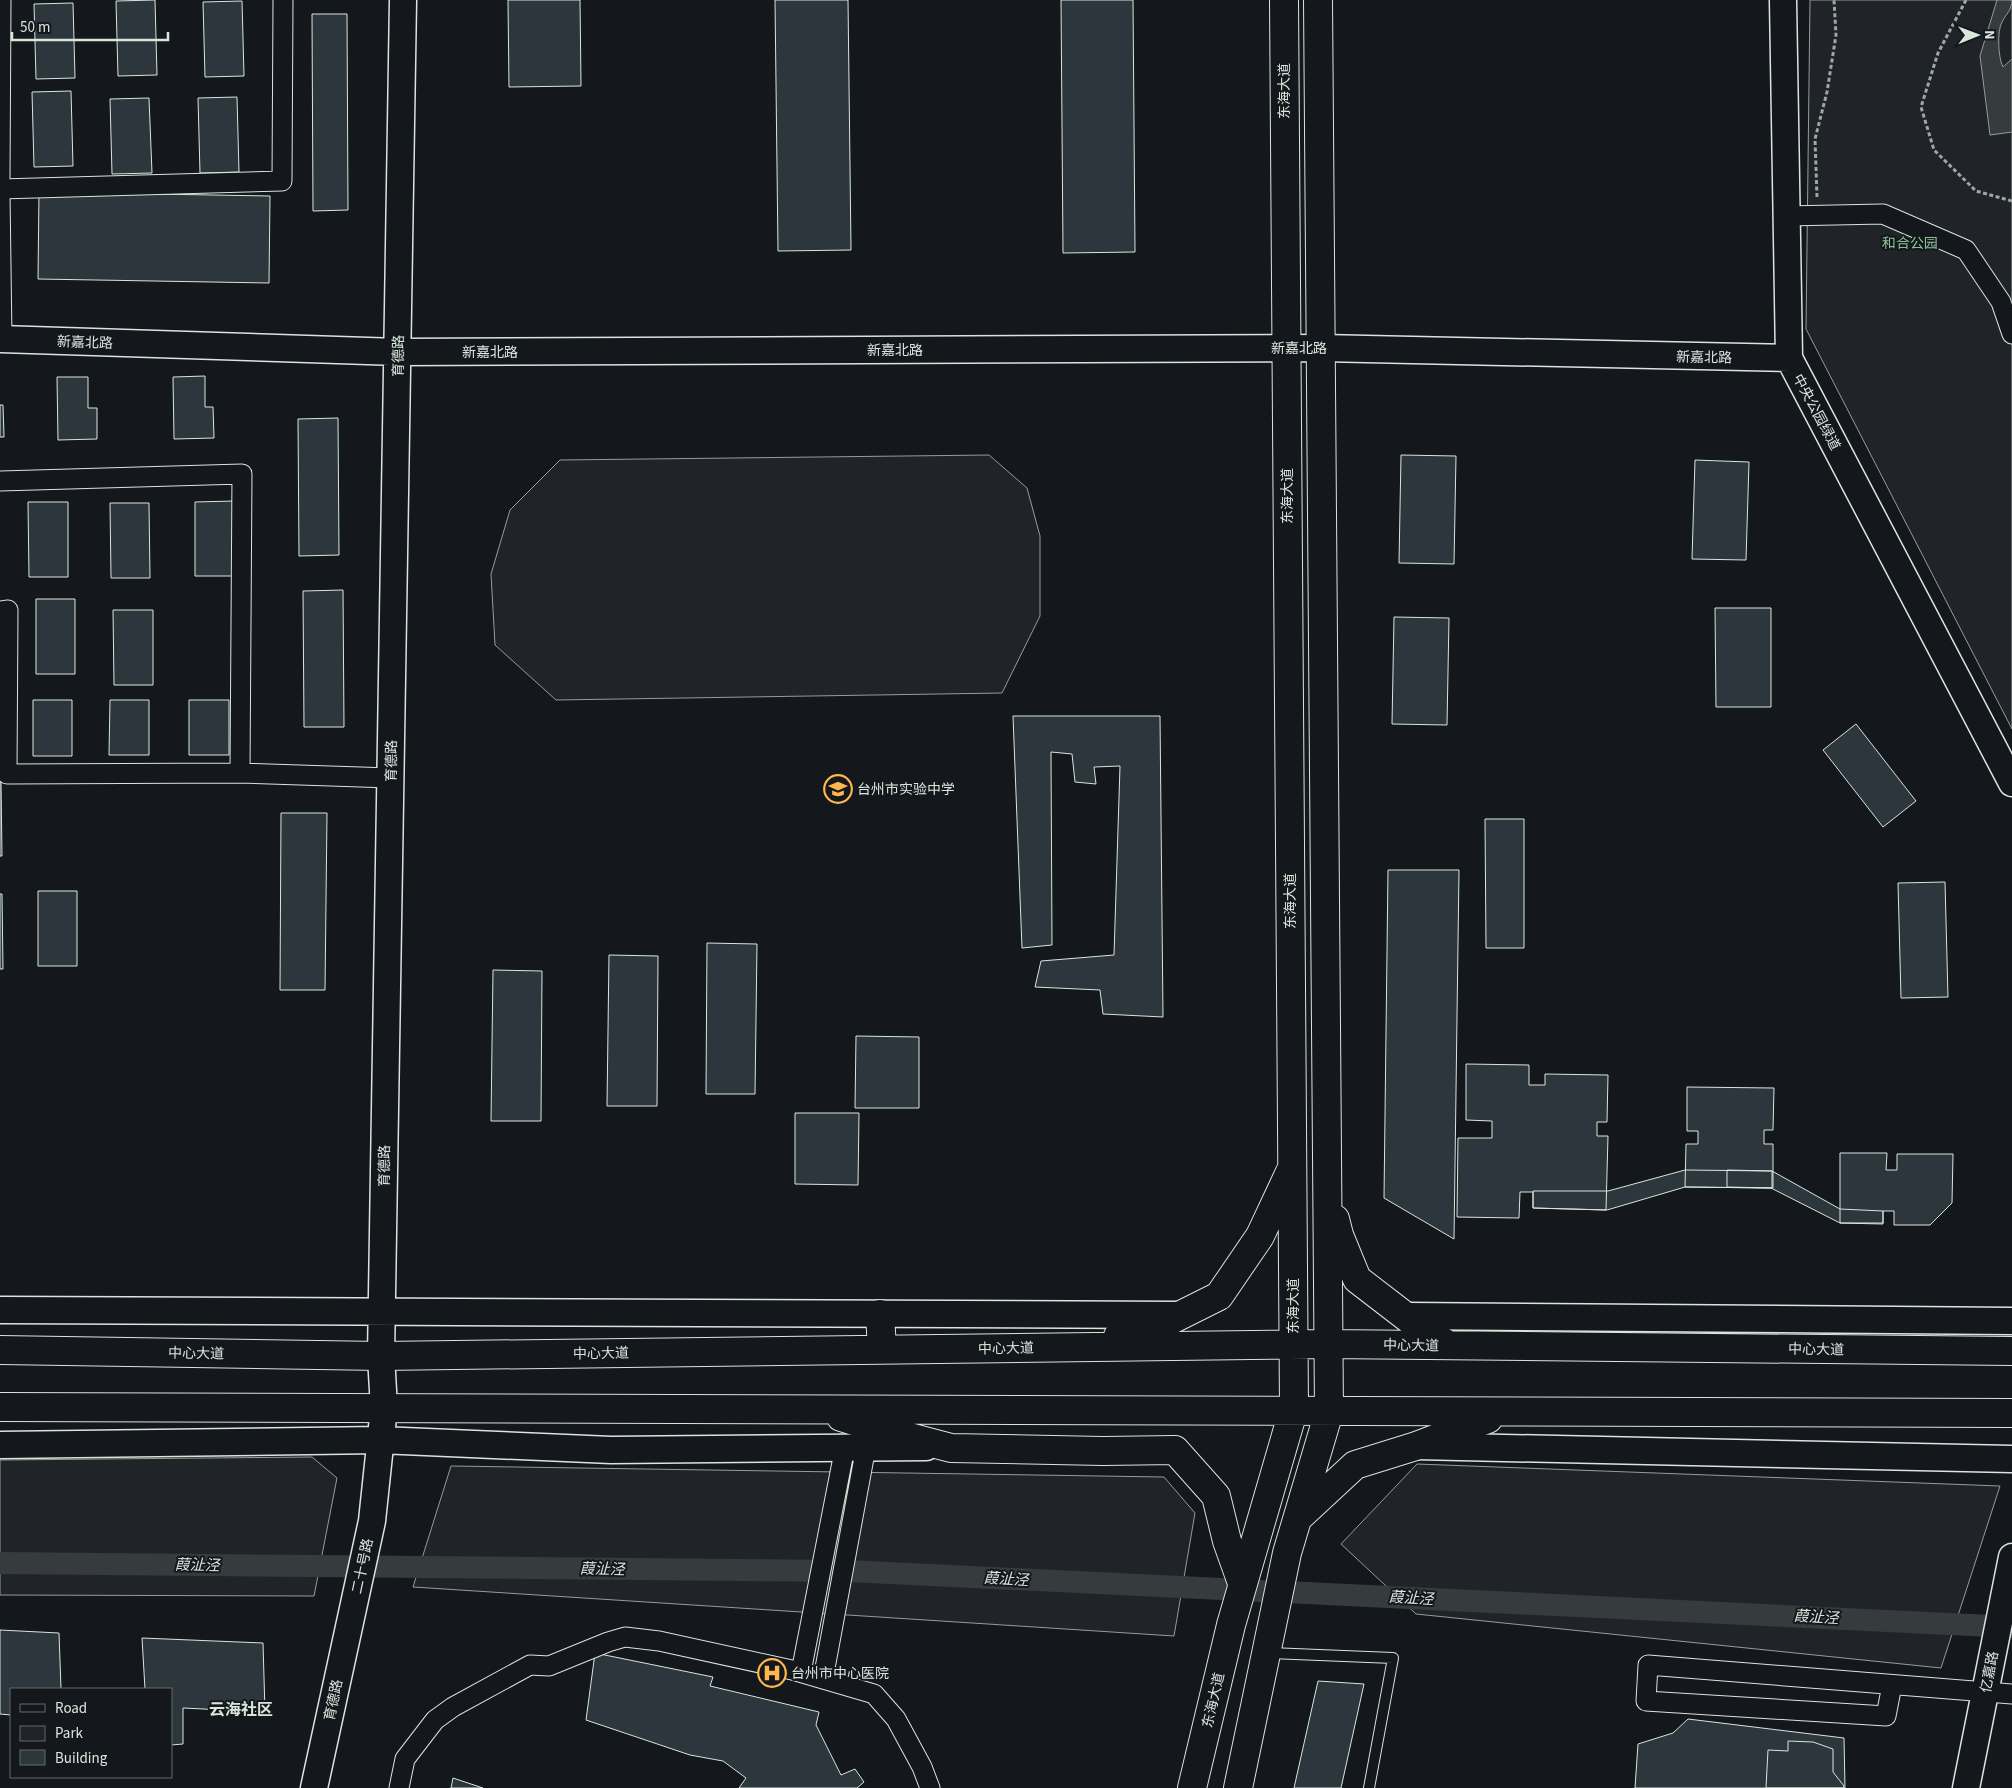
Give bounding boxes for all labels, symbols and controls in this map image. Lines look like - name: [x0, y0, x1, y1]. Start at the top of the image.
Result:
- scale bar: [12, 10, 169, 42]
- north arrow: [1952, 10, 2002, 60]
- text: 50 m: [20, 17, 50, 38]
- text: N: [1979, 30, 1999, 40]
- street label: 东海大道: [1275, 63, 1295, 119]
- park label: 和合公园: [1882, 234, 1938, 254]
- street label: 新嘉北路: [57, 332, 113, 354]
- street label: 育德路: [389, 335, 409, 377]
- street label: 新嘉北路: [1271, 339, 1327, 359]
- street label: 新嘉北路: [867, 341, 923, 361]
- street label: 新嘉北路: [462, 343, 518, 363]
- street label: 新嘉北路: [1676, 348, 1732, 368]
- street label: 中央公园绿道: [1788, 371, 1845, 454]
- street label: 东海大道: [1278, 468, 1298, 524]
- street label: 育德路: [382, 740, 402, 782]
- school or university icon: 台州市实验中学: [823, 774, 853, 804]
- place label: 台州市实验中学: [857, 780, 955, 800]
- street label: 东海大道: [1281, 873, 1301, 929]
- street label: 育德路: [375, 1145, 395, 1187]
- street label: 东海大道: [1284, 1278, 1304, 1334]
- street label: 中心大道: [1383, 1336, 1439, 1356]
- street label: 中心大道: [978, 1339, 1034, 1359]
- street label: 中心大道: [1788, 1340, 1844, 1360]
- street label: 中心大道: [168, 1344, 224, 1364]
- street label: 中心大道: [573, 1344, 629, 1364]
- street label: 二十号路: [347, 1537, 379, 1596]
- water label: 葭沚泾: [174, 1555, 222, 1576]
- water label: 葭沚泾: [579, 1559, 627, 1580]
- water label: 葭沚泾: [983, 1568, 1031, 1591]
- water label: 葭沚泾: [1388, 1587, 1436, 1610]
- water label: 葭沚泾: [1793, 1606, 1841, 1629]
- street label: 亿嘉路: [1976, 1650, 2004, 1695]
- hospital icon: 台州市中心医院: [757, 1658, 787, 1688]
- place label: 台州市中心医院: [791, 1664, 889, 1684]
- street label: 东海大道: [1198, 1671, 1230, 1730]
- street label: 育德路: [320, 1678, 348, 1723]
- legend: [10, 1688, 172, 1778]
- text: Road: [55, 1698, 87, 1719]
- district label: 云海社区: [209, 1699, 273, 1721]
- text: Park: [55, 1723, 84, 1744]
- text: Building: [55, 1748, 108, 1769]

